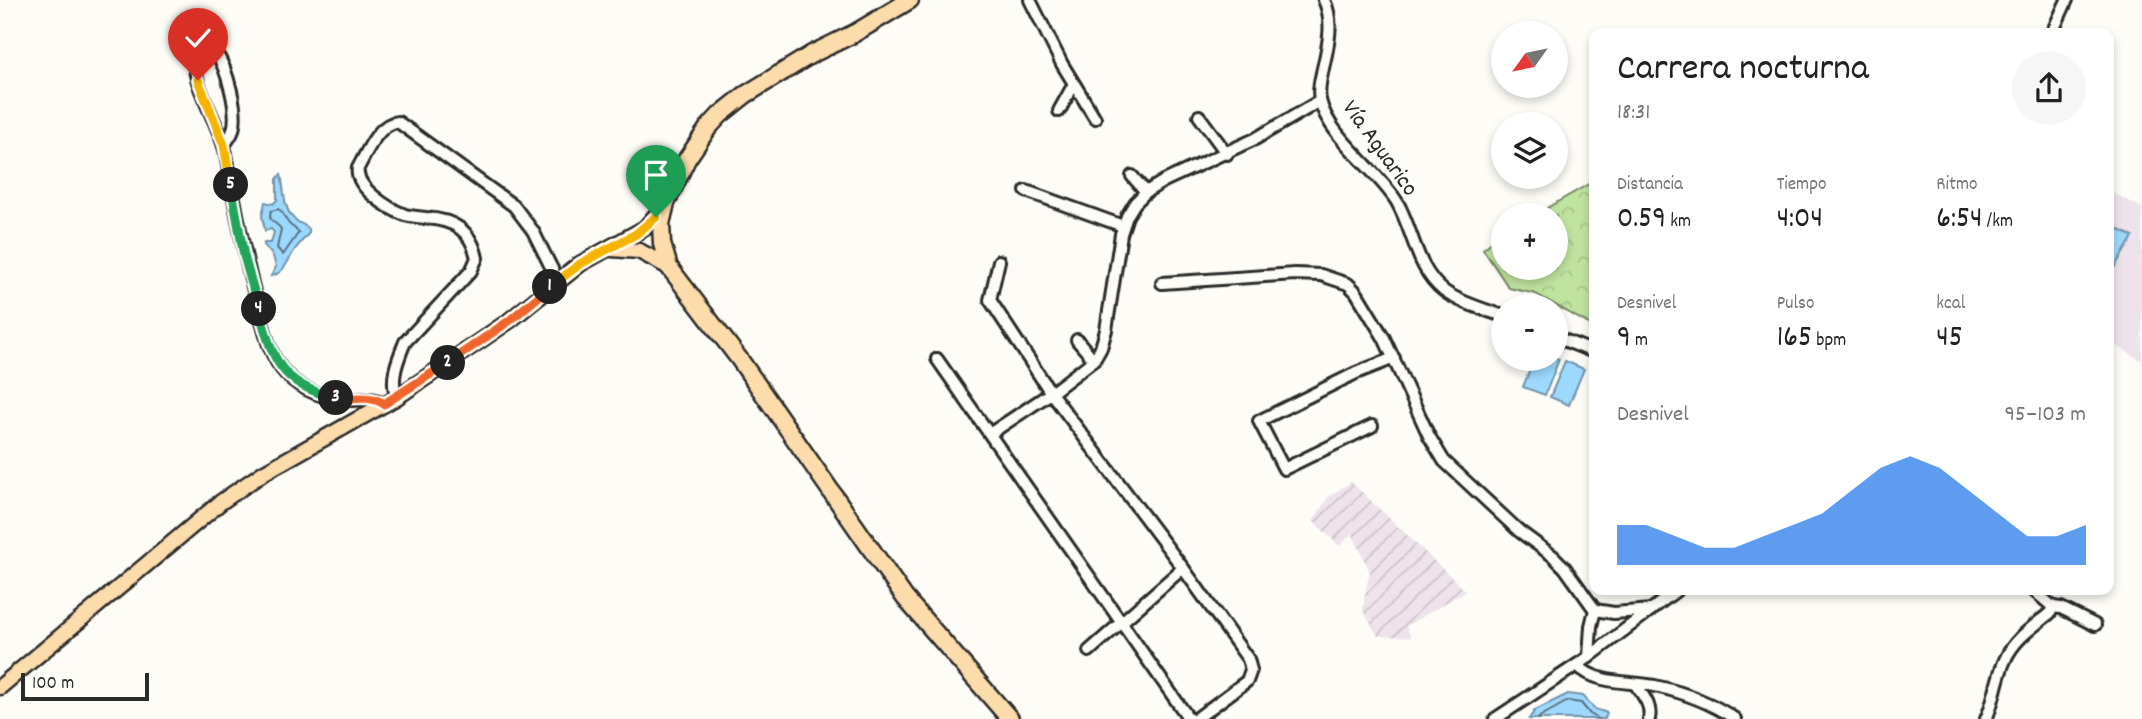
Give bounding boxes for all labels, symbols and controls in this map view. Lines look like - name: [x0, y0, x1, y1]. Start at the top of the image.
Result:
- pin: [168, 8, 228, 80]
- icon: check: [179, 19, 217, 57]
- north arrow: [1491, 21, 1568, 98]
- map controls: [1491, 21, 1568, 371]
- text: Carrera nocturna: [1617, 43, 1869, 98]
- button: share: [2012, 51, 2086, 125]
- street label: Vía Aguarico: [1332, 94, 1426, 204]
- text: 18:31: [1617, 97, 1650, 130]
- button: layers: [1491, 112, 1568, 189]
- pin: [626, 145, 686, 217]
- icon: arrive: [637, 156, 675, 194]
- pin: 5: [214, 168, 248, 202]
- text: 5: [226, 171, 235, 198]
- text: Distancia: [1617, 172, 1683, 199]
- text: Tiempo: [1777, 172, 1826, 199]
- text: Ritmo: [1936, 172, 1978, 199]
- text: 0.59: [1617, 199, 1666, 242]
- text: 4:04: [1777, 199, 1823, 242]
- text: 6:54: [1936, 199, 1982, 242]
- button: +: [1491, 203, 1568, 280]
- text: km: [1666, 209, 1691, 236]
- text: /km: [1982, 209, 2013, 236]
- pin: 1: [532, 270, 568, 304]
- text: 1: [547, 273, 552, 300]
- text: Desnivel: [1617, 291, 1676, 318]
- text: Pulso: [1777, 291, 1814, 318]
- text: kcal: [1936, 291, 1965, 318]
- pin: 4: [242, 292, 276, 326]
- button: −: [1491, 294, 1568, 371]
- text: 4: [255, 295, 262, 322]
- text: 9: [1617, 318, 1631, 361]
- text: 165: [1777, 318, 1812, 361]
- text: 45: [1936, 318, 1963, 361]
- text: m: [1631, 328, 1648, 355]
- text: bpm: [1812, 328, 1846, 355]
- pin: 2: [430, 346, 466, 380]
- text: 2: [443, 349, 452, 376]
- pin: 3: [318, 380, 354, 416]
- text: 3: [331, 384, 340, 411]
- text: Desnivel: [1617, 399, 1689, 432]
- text: 95–103 m: [2005, 399, 2086, 432]
- scale bar: [21, 670, 149, 702]
- text: 100 m: [32, 671, 74, 698]

